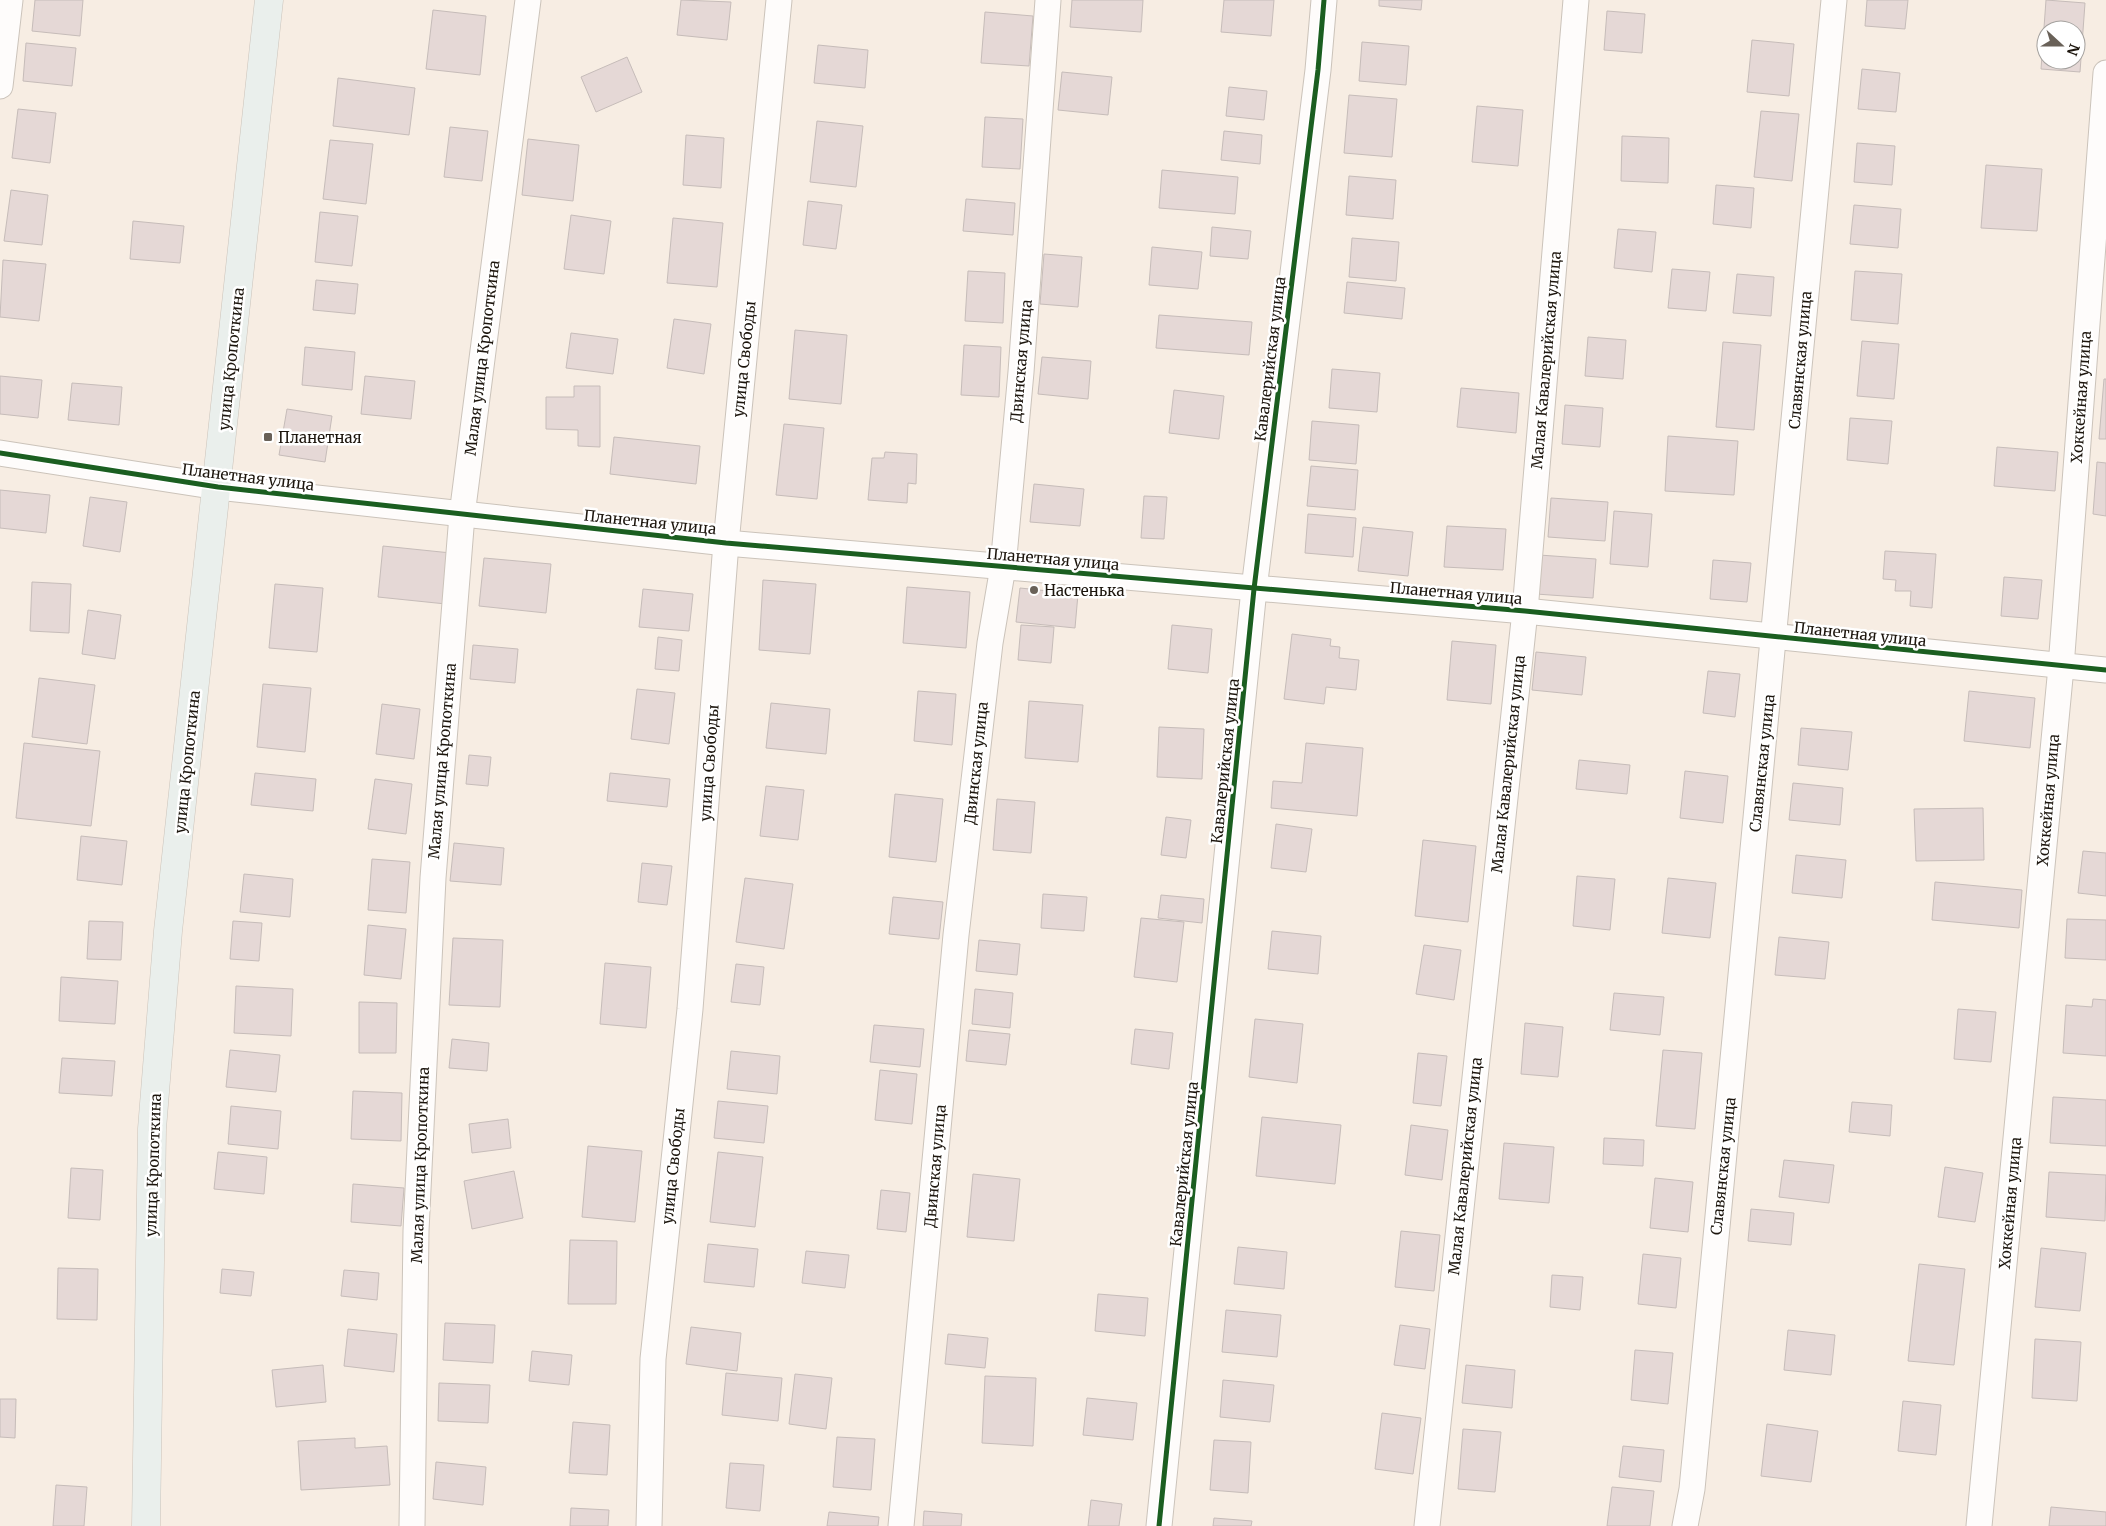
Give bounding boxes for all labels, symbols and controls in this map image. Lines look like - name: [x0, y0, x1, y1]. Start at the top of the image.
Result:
- north arrow: [2036, 20, 2086, 70]
- text: N: [2063, 41, 2084, 58]
- street label: Малая Кавалерийская улица: [1527, 250, 1565, 470]
- street label: Малая улица Кропоткина: [461, 259, 503, 457]
- street label: Кавалерийская улица: [1250, 275, 1290, 443]
- street label: улица Кропоткина: [214, 287, 248, 431]
- street label: Славянская улица: [1784, 290, 1816, 430]
- street label: Двинская улица: [1006, 299, 1036, 423]
- street label: улица Свободы: [728, 300, 760, 418]
- street label: Хоккейная улица: [2067, 330, 2095, 464]
- place label: Планетная: [278, 428, 362, 447]
- marker: Планетная: [262, 431, 274, 443]
- street label: Планетная улица: [181, 459, 315, 495]
- street label: Планетная улица: [583, 506, 717, 538]
- street label: Планетная улица: [986, 544, 1120, 574]
- street label: Планетная улица: [1389, 578, 1523, 608]
- place label: Настенька: [1044, 581, 1124, 600]
- marker: Настенька: [1028, 584, 1040, 596]
- street label: Планетная улица: [1793, 618, 1927, 650]
- street label: Малая Кавалерийская улица: [1487, 654, 1529, 874]
- street label: Малая улица Кропоткина: [424, 662, 460, 860]
- street label: Кавалерийская улица: [1207, 677, 1243, 845]
- street label: улица Кропоткина: [170, 690, 204, 834]
- street label: Славянская улица: [1745, 693, 1779, 833]
- street label: Двинская улица: [960, 701, 992, 825]
- street label: улица Свободы: [695, 704, 723, 822]
- street label: Хоккейная улица: [2033, 733, 2063, 867]
- street label: Малая Кавалерийская улица: [1444, 1056, 1486, 1276]
- street label: Малая улица Кропоткина: [407, 1066, 433, 1264]
- street label: Кавалерийская улица: [1166, 1080, 1202, 1248]
- street label: улица Кропоткина: [141, 1093, 165, 1237]
- street label: Славянская улица: [1706, 1096, 1740, 1236]
- street label: Двинская улица: [920, 1104, 950, 1228]
- street label: улица Свободы: [657, 1107, 689, 1225]
- street label: Хоккейная улица: [1995, 1136, 2025, 1270]

